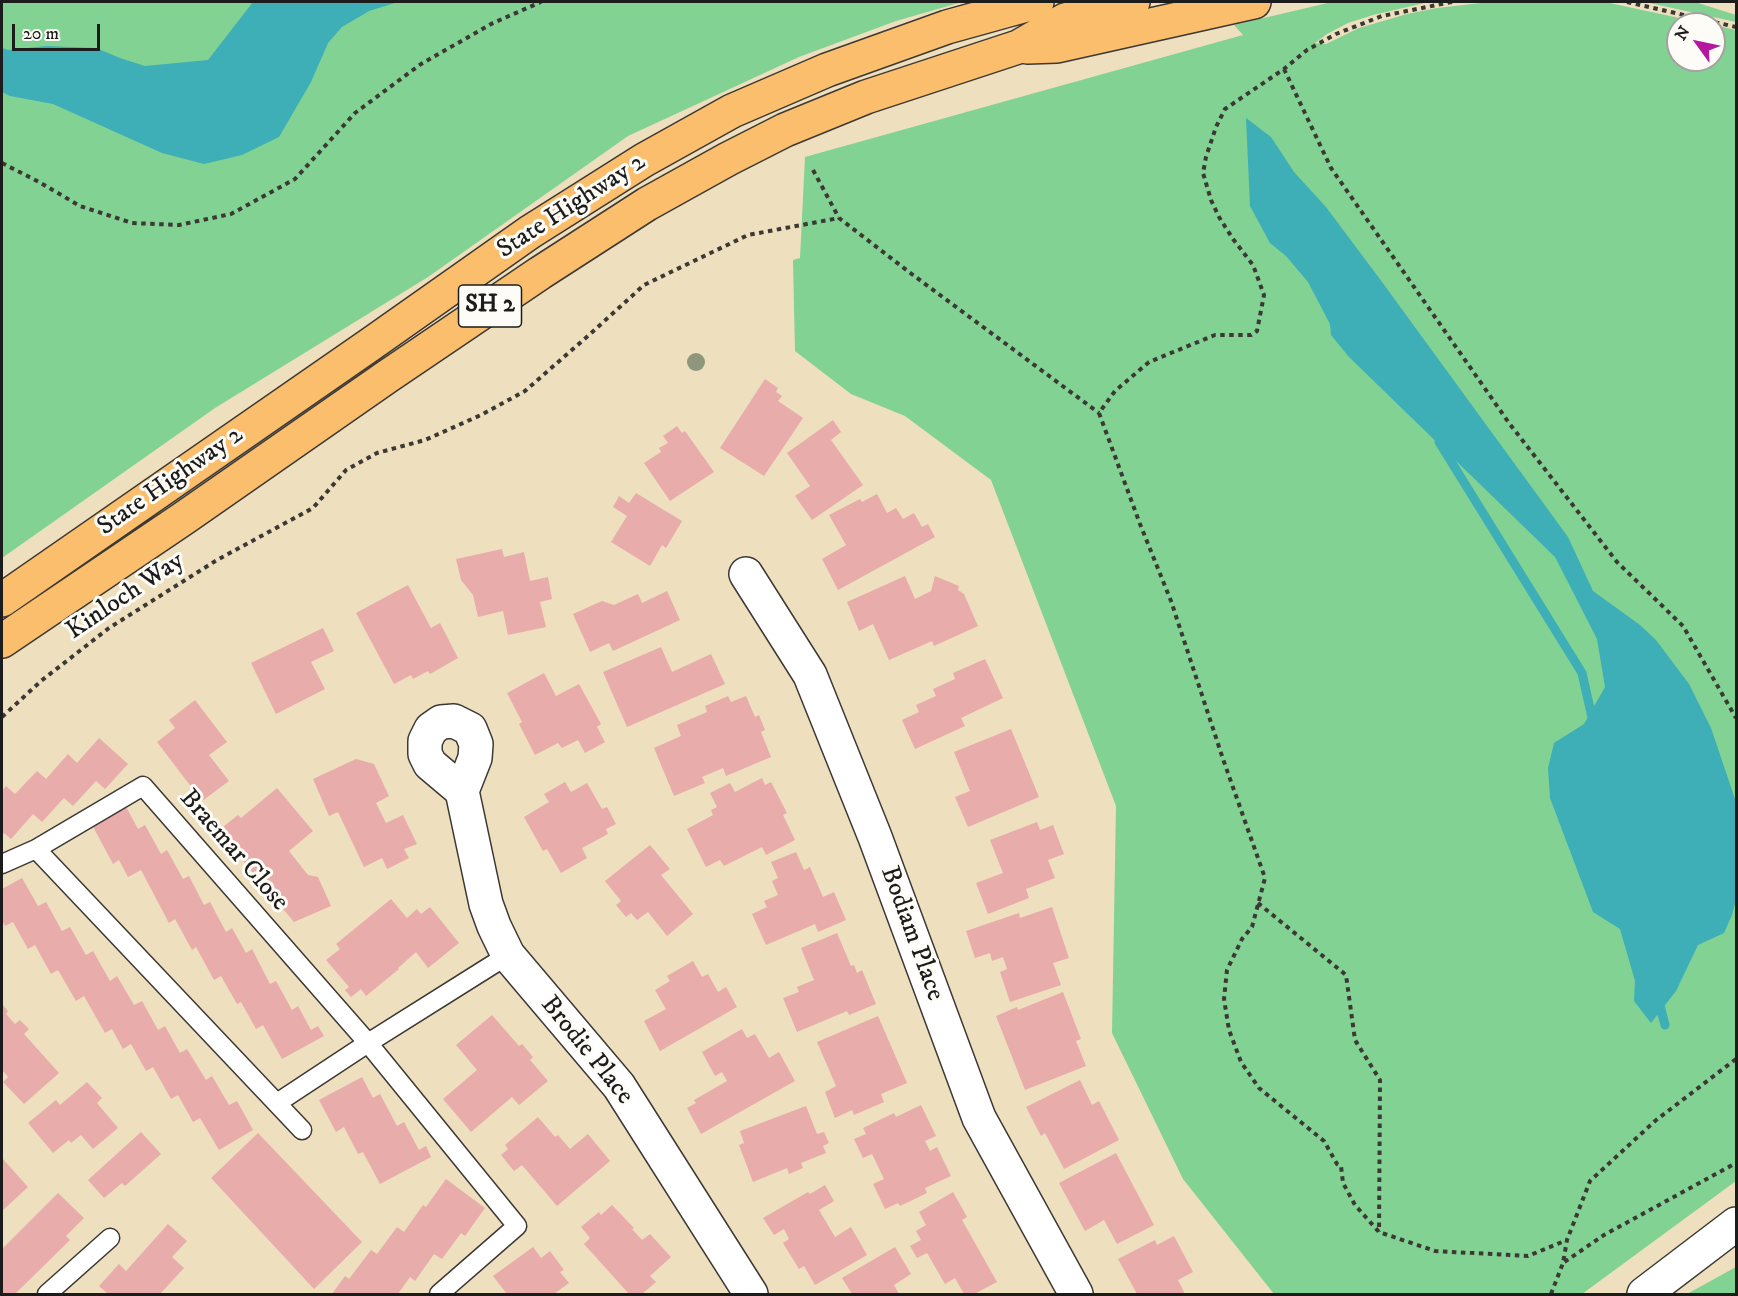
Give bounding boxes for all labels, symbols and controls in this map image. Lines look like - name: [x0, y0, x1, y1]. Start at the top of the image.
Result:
- scale bar: [15, 12, 104, 50]
- north arrow: [1666, 12, 1726, 72]
- text: N: [1671, 22, 1695, 44]
- text: 20 m: [23, 23, 59, 45]
- street label: State Highway 2: [492, 147, 652, 267]
- road number: SH 2: [458, 285, 522, 327]
- street label: State Highway 2: [92, 420, 250, 544]
- street label: Kinloch Way: [61, 546, 191, 648]
- street label: Braemar Close: [172, 784, 294, 918]
- street label: Bodiam Place: [872, 863, 950, 1005]
- street label: Brodie Place: [533, 990, 639, 1112]

